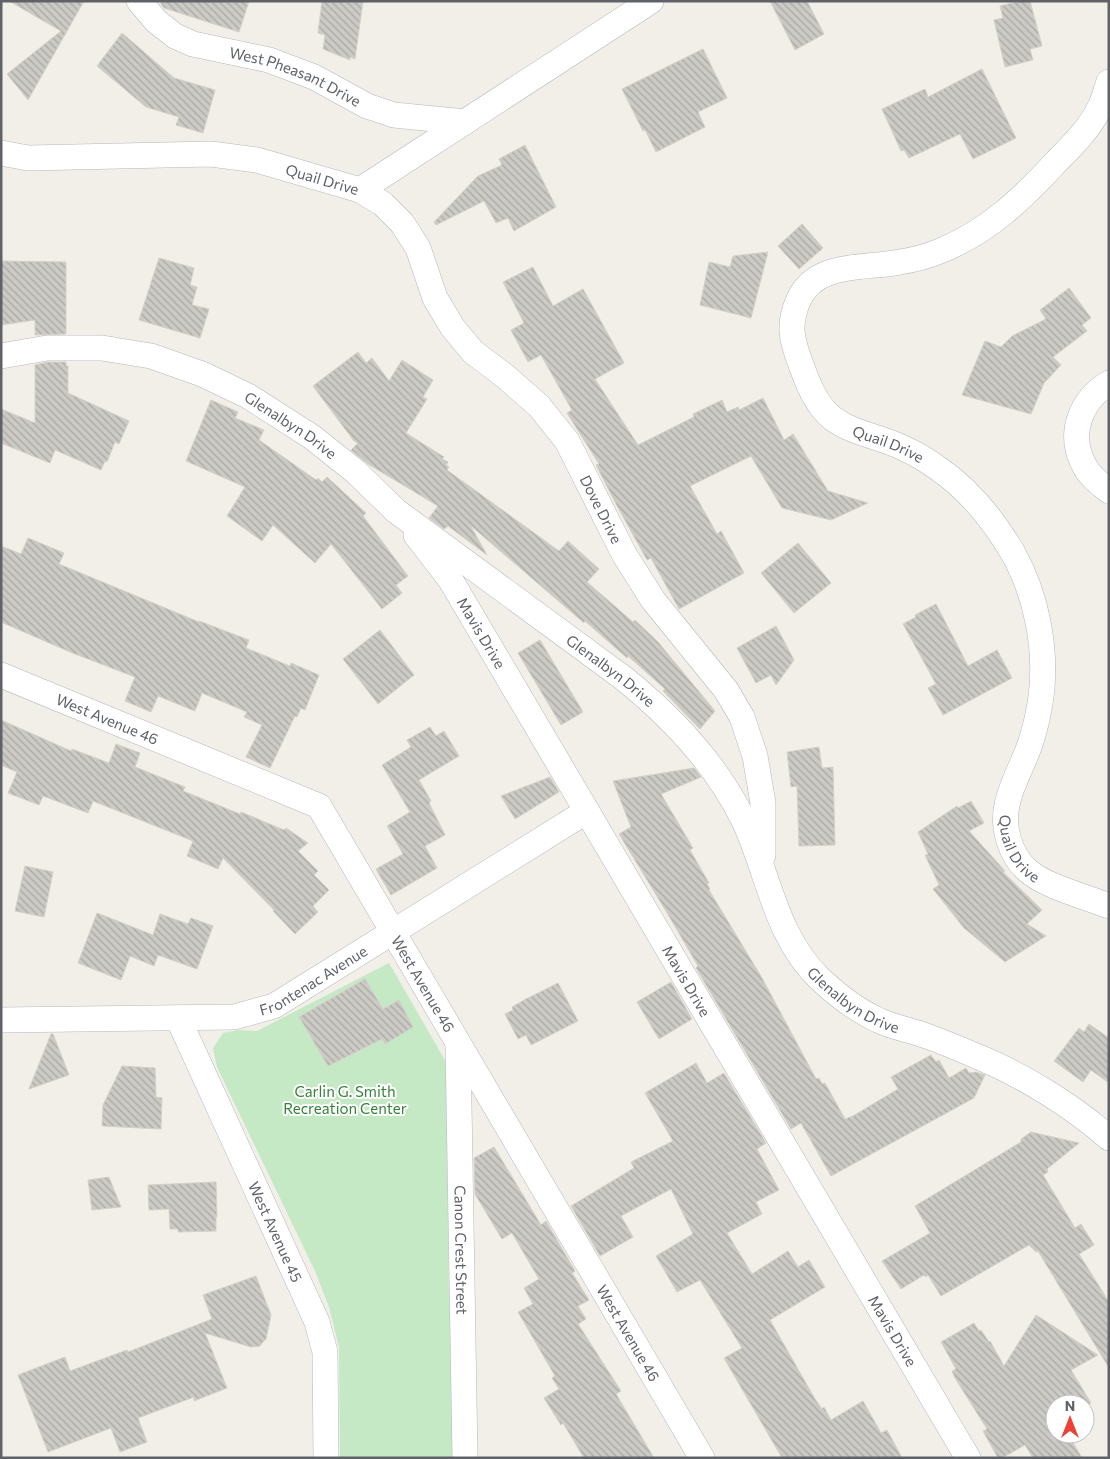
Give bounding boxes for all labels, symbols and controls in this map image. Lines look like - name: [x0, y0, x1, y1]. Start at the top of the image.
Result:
- street label: West Pheasant Drive: [228, 43, 364, 110]
- street label: Quail Drive: [284, 160, 361, 198]
- street label: Glenalbyn Drive: [241, 387, 341, 462]
- street label: Quail Drive: [850, 421, 927, 466]
- street label: Dove Drive: [577, 472, 626, 546]
- street label: Mavis Drive: [454, 594, 510, 672]
- street label: Glenalbyn Drive: [563, 630, 659, 710]
- street label: West Avenue 46: [53, 690, 161, 748]
- street label: Quail Drive: [996, 814, 1043, 886]
- street label: West Avenue 46: [388, 932, 459, 1035]
- street label: Frontenac Avenue: [257, 941, 370, 1019]
- street label: Mavis Drive: [659, 942, 715, 1020]
- street label: Glenalbyn Drive: [804, 963, 901, 1036]
- park label: Carlin G. Smith Recreation Center: [283, 1082, 407, 1117]
- street label: West Avenue 45: [245, 1179, 306, 1285]
- street label: Canon Crest Street: [451, 1185, 472, 1315]
- street label: West Avenue 46: [593, 1281, 664, 1384]
- street label: Mavis Drive: [865, 1292, 921, 1369]
- north arrow: [1045, 1394, 1095, 1444]
- text: N: [1065, 1397, 1075, 1414]

